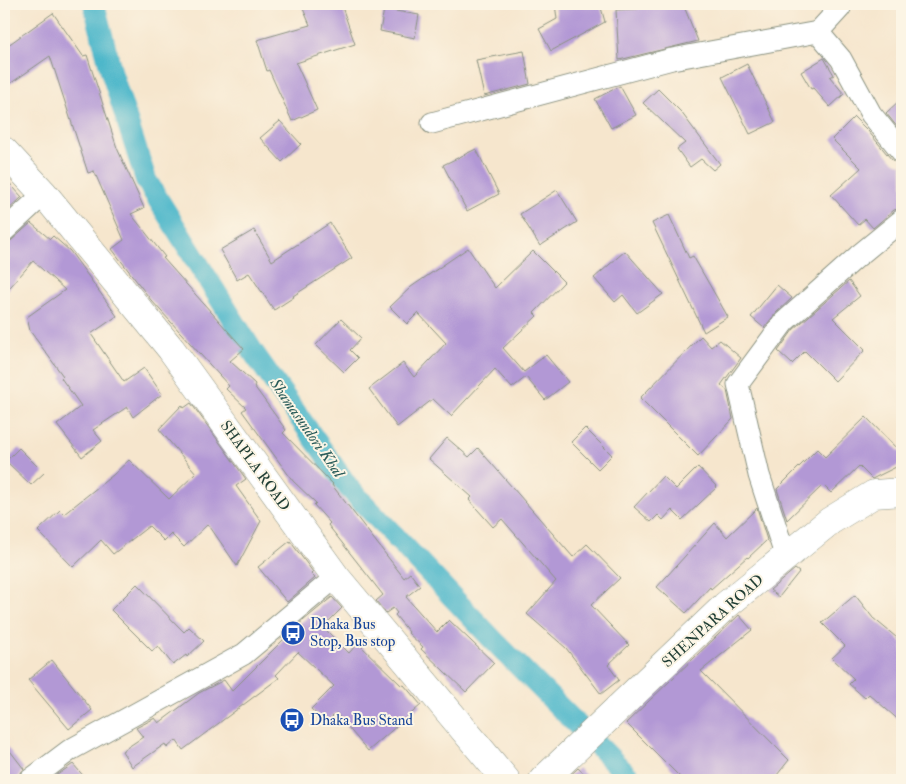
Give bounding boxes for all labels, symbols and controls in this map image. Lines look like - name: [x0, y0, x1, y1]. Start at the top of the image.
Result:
- water label: Shamasundori Khal: [265, 374, 349, 483]
- street label: SHAPLA ROAD: [216, 417, 294, 515]
- street label: SHENPARA ROAD: [658, 570, 768, 672]
- place label: Dhaka Bus Stop, Bus stop: [310, 615, 396, 652]
- bus stop icon: Dhaka Bus Stop, Bus stop: [280, 620, 306, 646]
- bus stop icon: Dhaka Bus Stand: [279, 707, 305, 733]
- place label: Dhaka Bus Stand: [310, 711, 414, 730]

